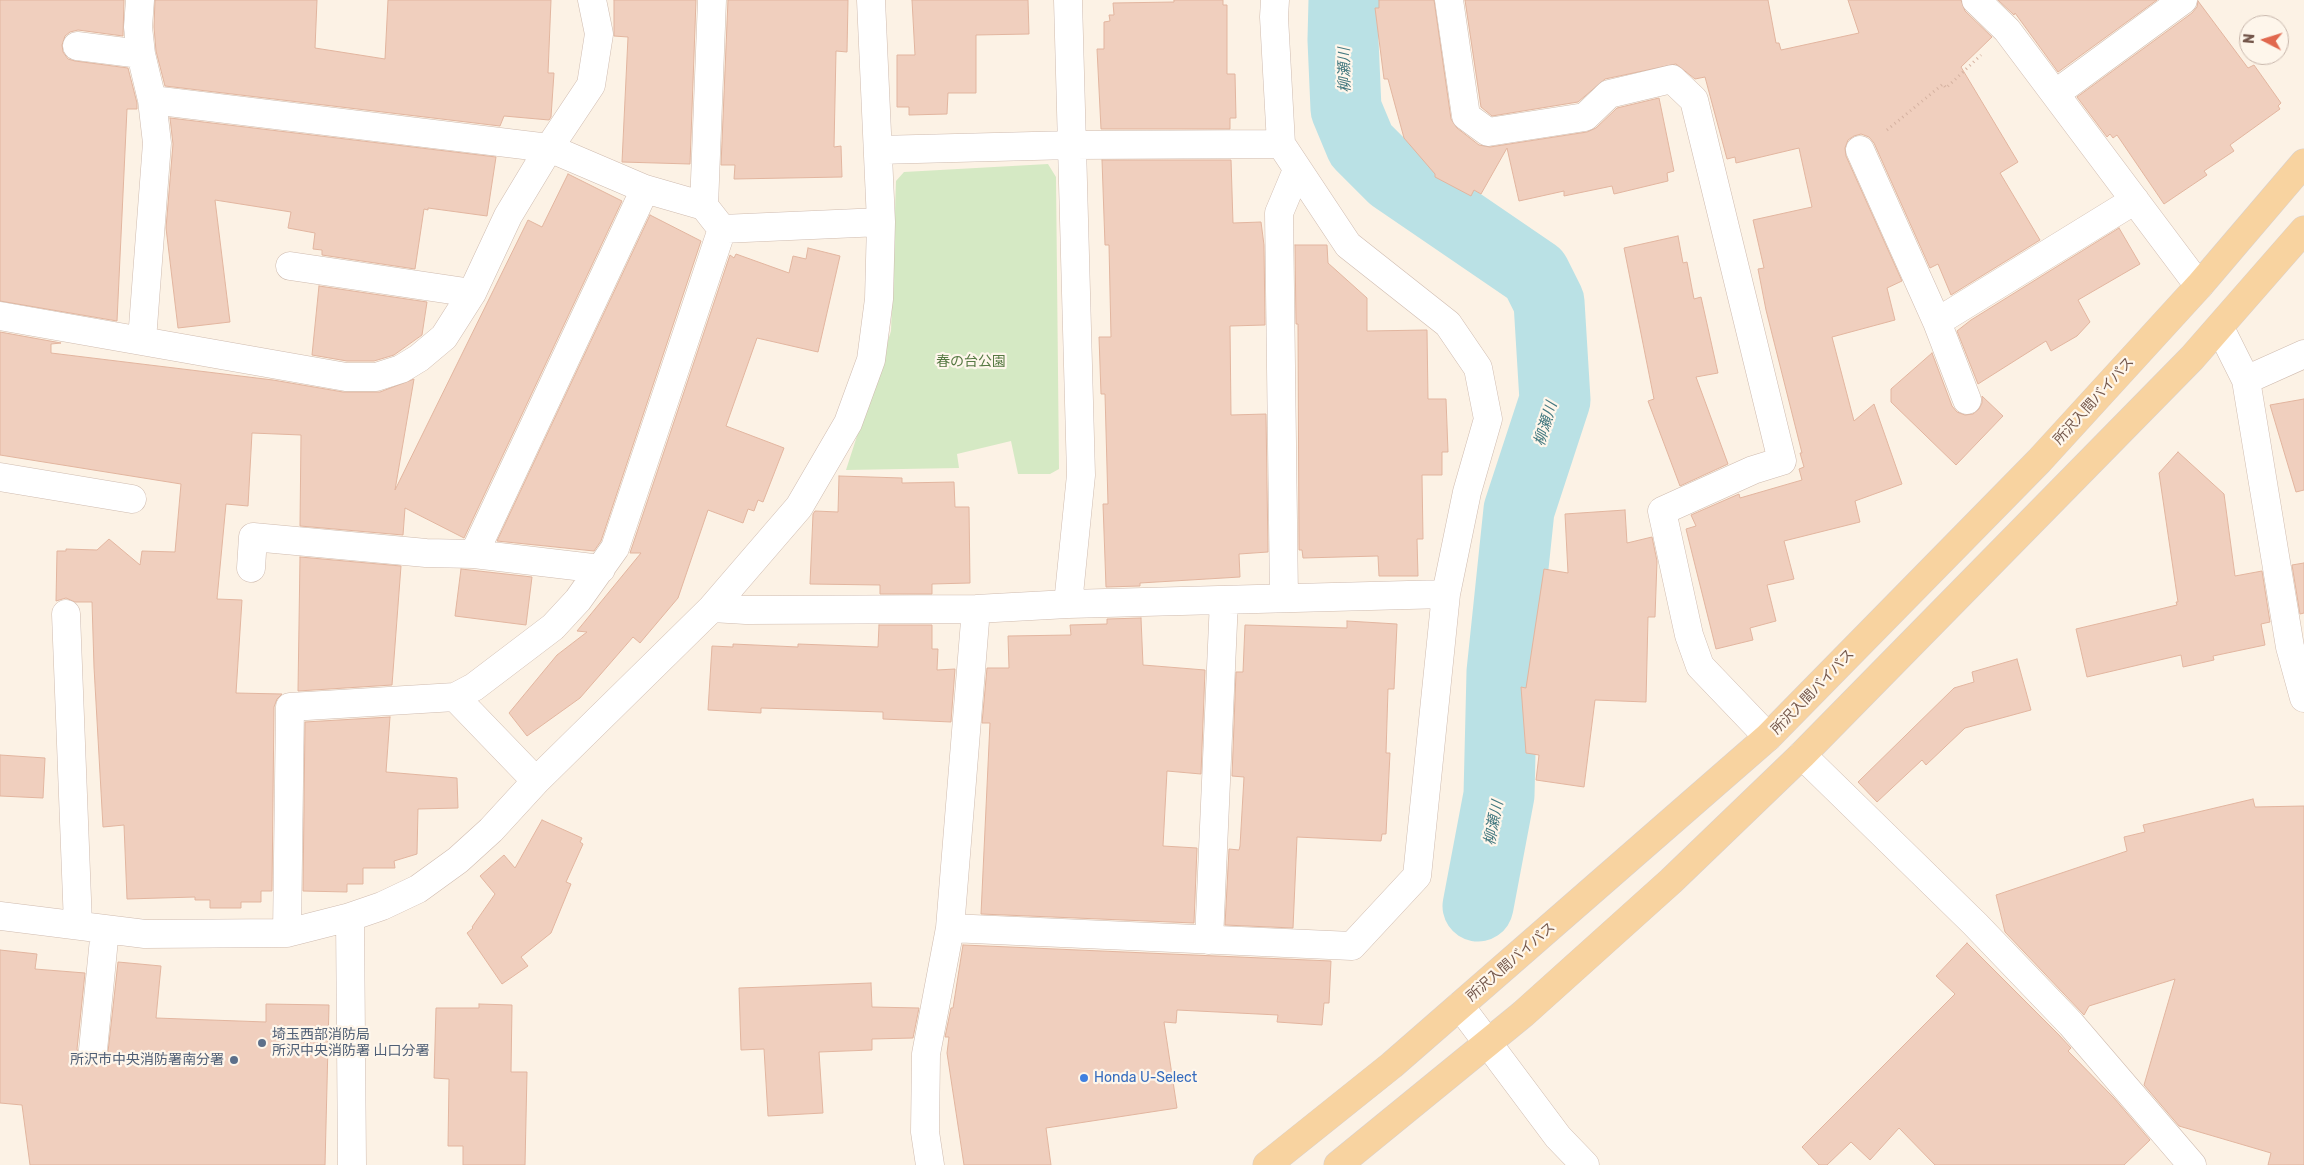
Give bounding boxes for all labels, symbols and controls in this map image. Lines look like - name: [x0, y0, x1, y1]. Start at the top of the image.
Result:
- north arrow: [2239, 15, 2289, 65]
- text: N: [2241, 33, 2258, 45]
- water label: 柳瀬川: [1336, 47, 1354, 93]
- park label: 春の台公園: [936, 354, 1006, 370]
- street label: 所沢入間バイパス: [2050, 354, 2138, 448]
- water label: 柳瀬川: [1531, 400, 1561, 448]
- street label: 所沢入間バイパス: [1768, 646, 1858, 738]
- water label: 柳瀬川: [1481, 799, 1507, 847]
- street label: 所沢入間バイパス: [1463, 919, 1559, 1005]
- place label: 埼玉西部消防局 所沢中央消防署 山口分署: [272, 1027, 429, 1060]
- marker: 埼玉西部消防局 所沢中央消防署 山口分署: [256, 1037, 268, 1049]
- place label: 所沢市中央消防署南分署: [70, 1052, 224, 1068]
- marker: 所沢市中央消防署南分署: [228, 1054, 240, 1066]
- place label: Honda U-Select: [1094, 1070, 1197, 1086]
- marker: Honda U-Select: [1078, 1072, 1090, 1084]

